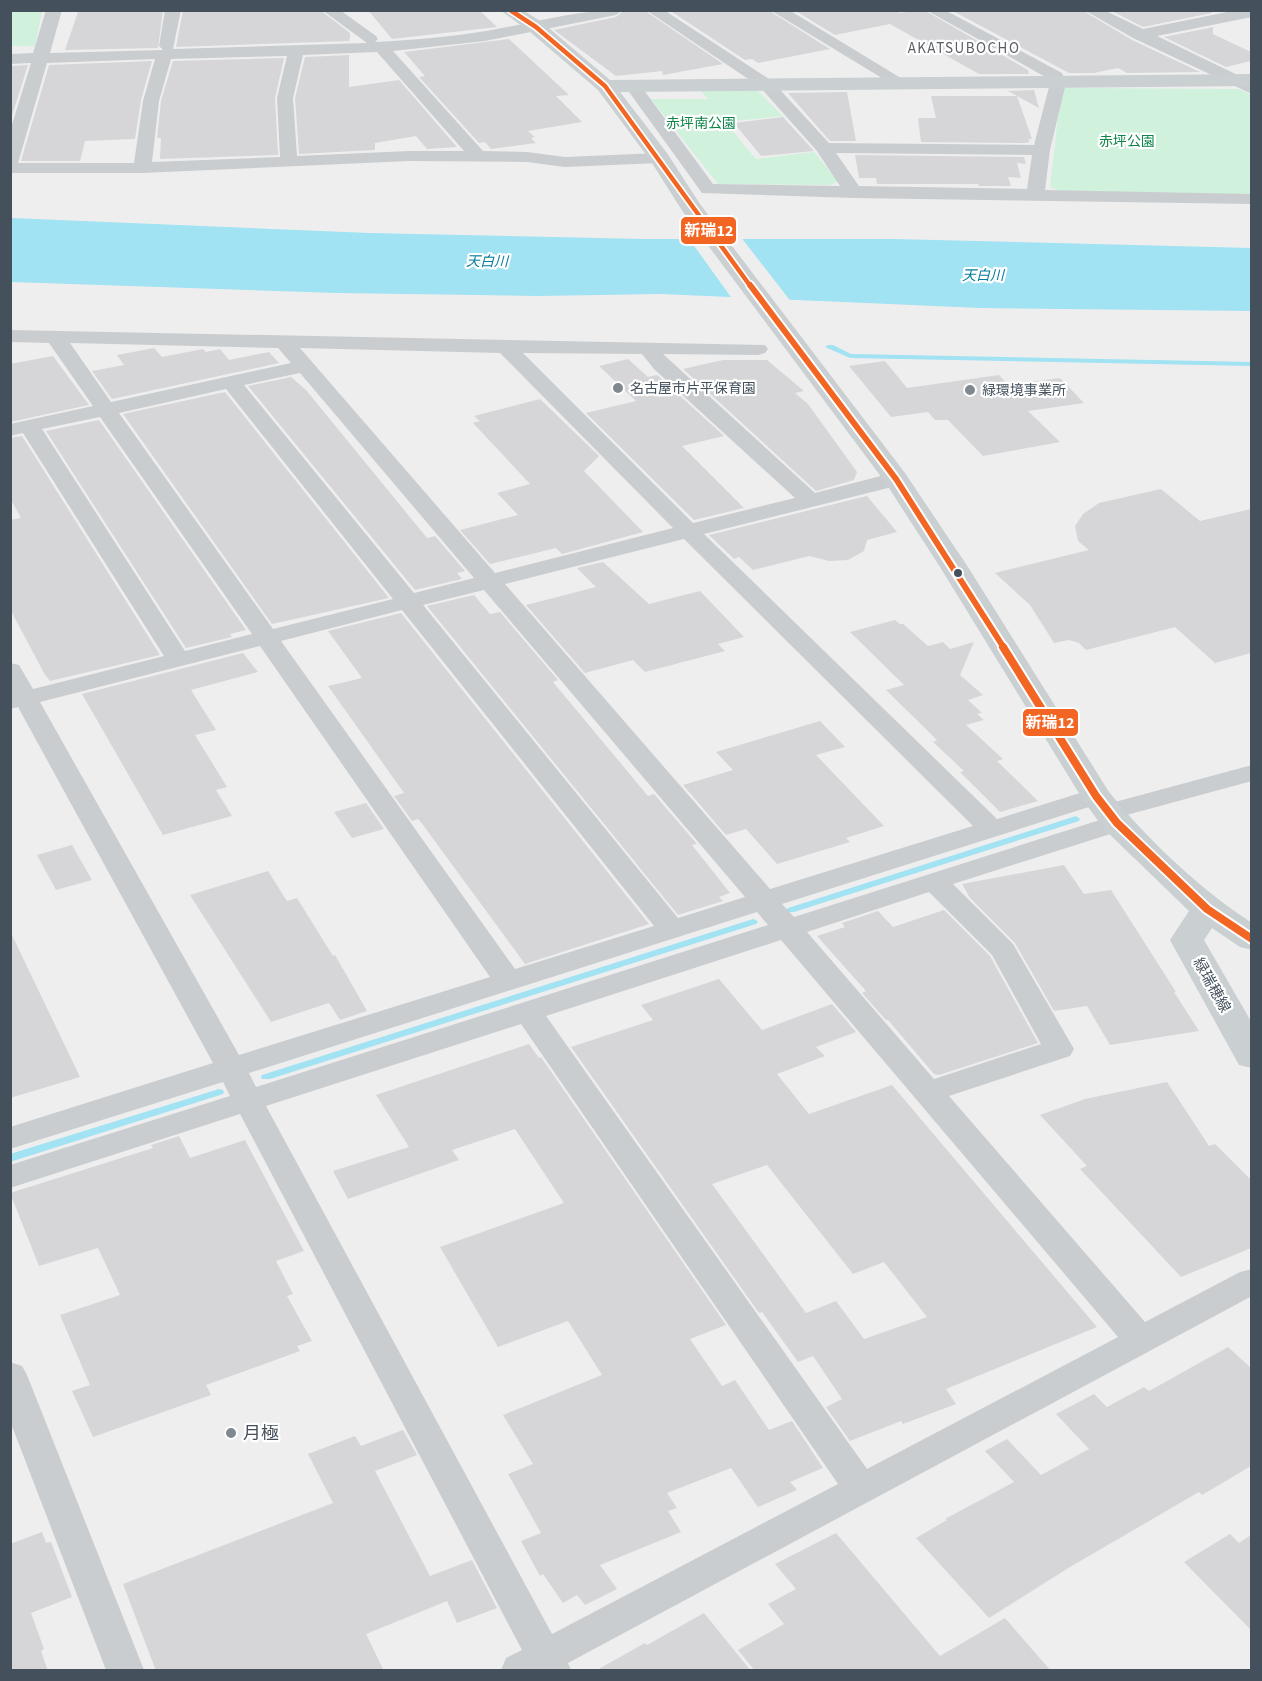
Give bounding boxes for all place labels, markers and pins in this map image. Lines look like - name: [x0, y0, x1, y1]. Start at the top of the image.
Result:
- place label: 名古屋市片平保育園: [630, 379, 756, 399]
- marker: 名古屋市片平保育園: [611, 381, 625, 395]
- place label: 緑環境事業所: [982, 381, 1066, 401]
- marker: 緑環境事業所: [963, 383, 977, 397]
- unlabelled marker: [952, 567, 964, 579]
- place label: 月極: [243, 1421, 279, 1446]
- marker: 月極: [224, 1426, 238, 1440]

